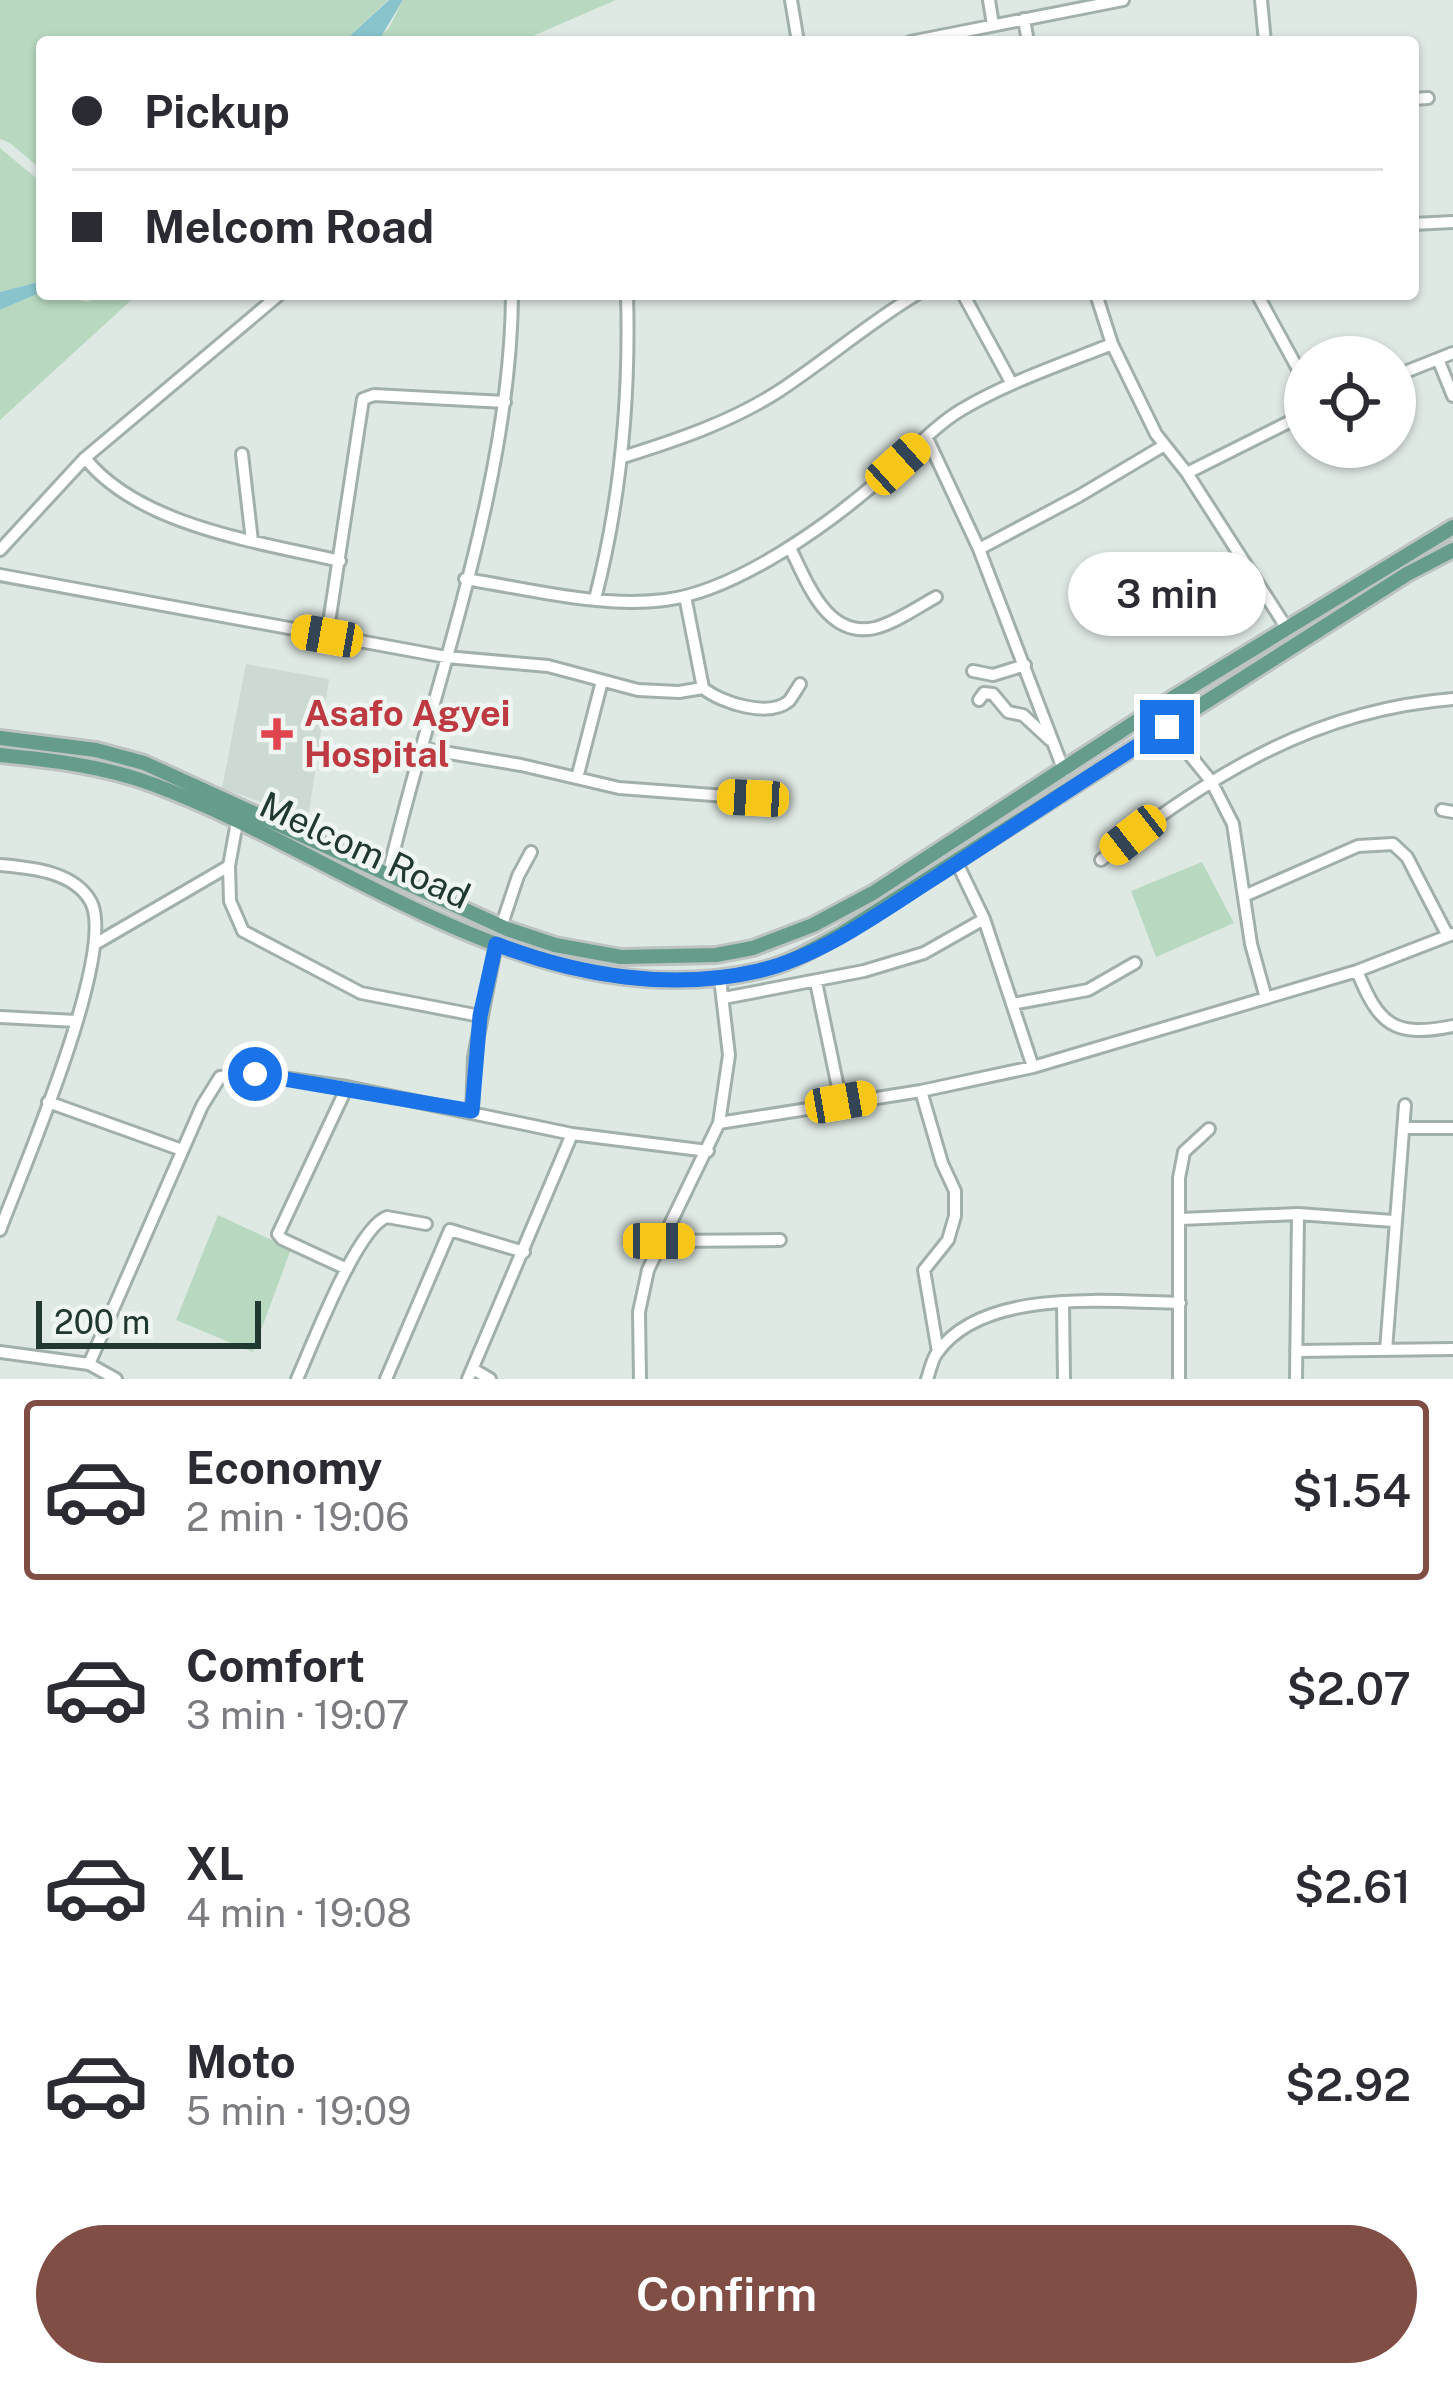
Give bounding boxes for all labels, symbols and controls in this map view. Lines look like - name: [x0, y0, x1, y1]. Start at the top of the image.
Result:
- text: Pickup: [144, 85, 290, 138]
- text: Melcom Road: [144, 200, 434, 253]
- map controls: [1284, 336, 1416, 468]
- button: locate: [1284, 336, 1416, 468]
- car: [859, 427, 937, 501]
- callout: 3 min: [1068, 553, 1266, 637]
- text: 3 min: [1116, 571, 1218, 617]
- car: [288, 612, 366, 660]
- place label: Asafo Agyei Hospital: [304, 692, 510, 775]
- route end: [1140, 700, 1194, 754]
- marker: Asafo Agyei Hospital: [261, 718, 293, 750]
- car: [716, 778, 790, 818]
- street label: Melcom Road: [253, 783, 477, 917]
- car: [1094, 799, 1172, 871]
- route start: [228, 1047, 282, 1101]
- car: [802, 1078, 880, 1126]
- car: [623, 1223, 695, 1259]
- scale bar: [36, 1295, 261, 1348]
- text: 200 m: [54, 1303, 150, 1341]
- icon: car: [42, 1436, 150, 1544]
- text: Economy: [186, 1441, 382, 1494]
- text: $1.54: [1292, 1464, 1411, 1517]
- text: 2 min · 19:06: [186, 1494, 409, 1540]
- icon: car: [42, 1634, 150, 1742]
- text: Comfort: [186, 1639, 365, 1692]
- text: $2.07: [1287, 1662, 1411, 1715]
- text: 3 min · 19:07: [186, 1692, 409, 1738]
- icon: car: [42, 1832, 150, 1940]
- text: XL: [186, 1837, 244, 1890]
- text: $2.61: [1294, 1860, 1411, 1913]
- text: 4 min · 19:08: [186, 1890, 412, 1936]
- icon: car: [42, 2030, 150, 2138]
- text: Moto: [186, 2035, 296, 2088]
- text: $2.92: [1285, 2058, 1411, 2111]
- text: 5 min · 19:09: [186, 2088, 411, 2134]
- button: Confirm: [36, 2225, 1417, 2363]

